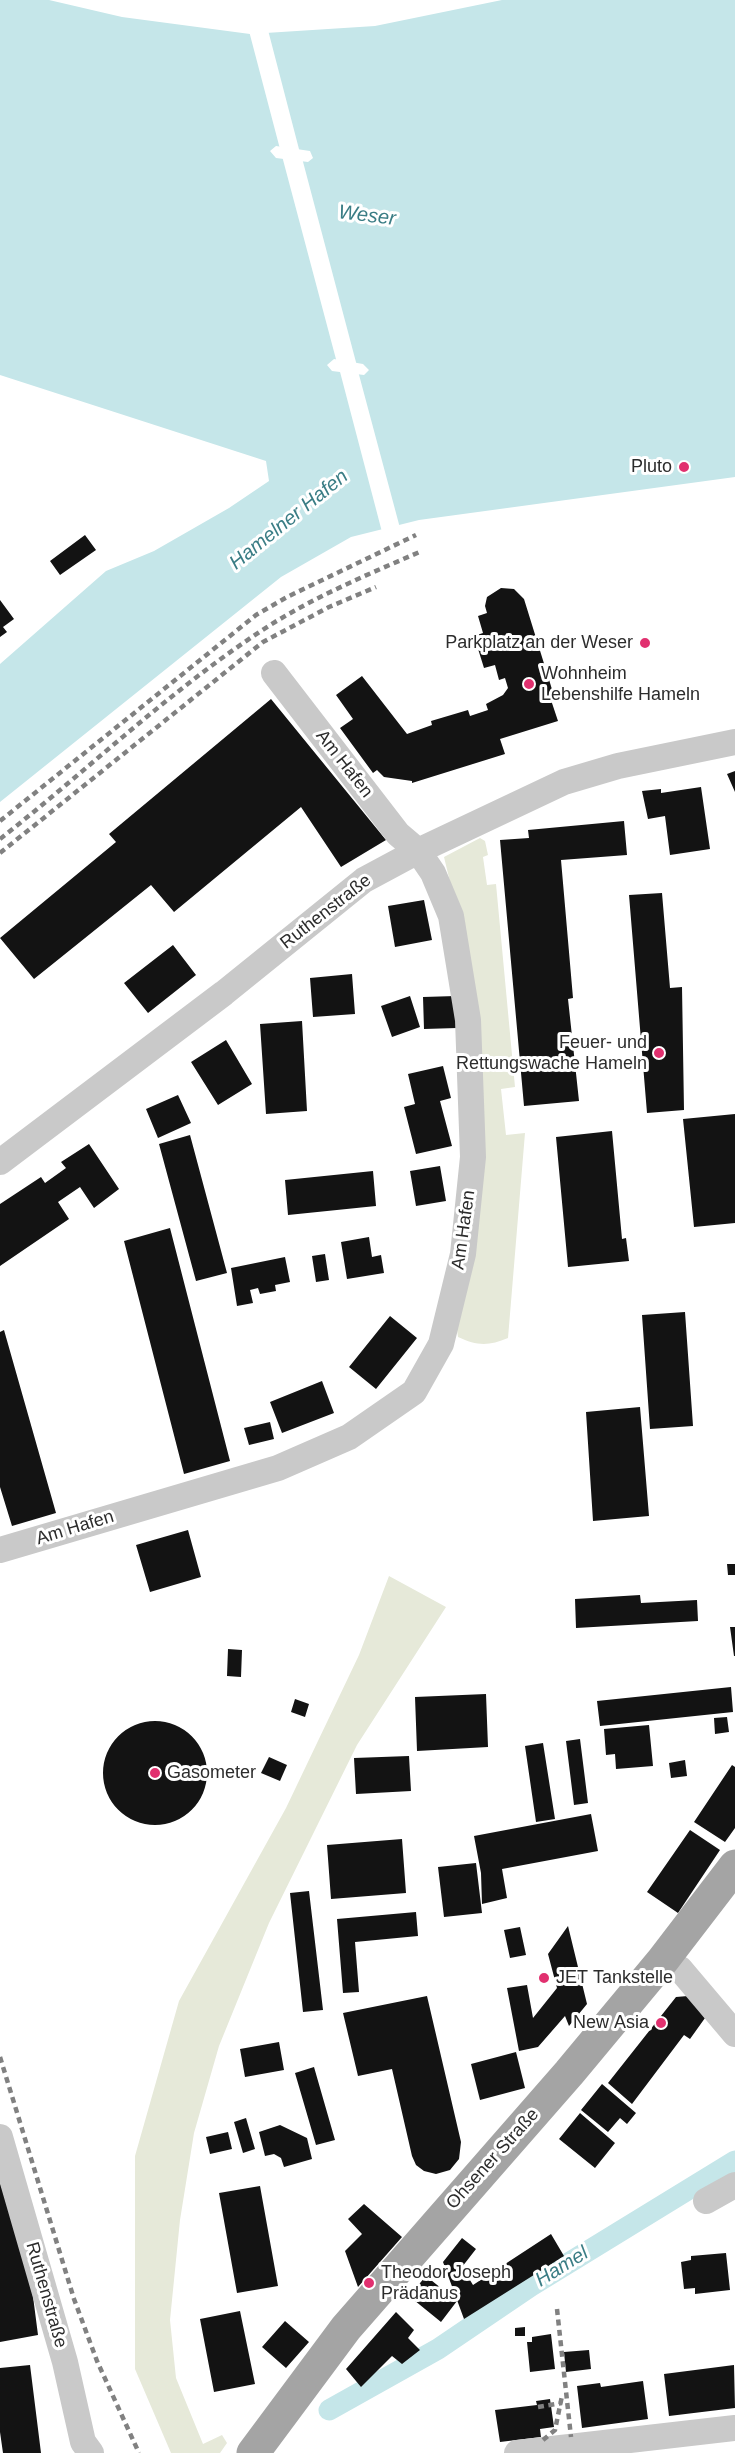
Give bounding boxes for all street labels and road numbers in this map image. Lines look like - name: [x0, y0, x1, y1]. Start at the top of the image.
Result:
- street label: Am Hafen: [311, 726, 377, 802]
- street label: Ruthenstraße: [276, 870, 376, 954]
- street label: Am Hafen: [448, 1189, 480, 1271]
- street label: Am Hafen: [34, 1506, 116, 1550]
- street label: Ohsener Straße: [442, 2104, 544, 2214]
- street label: Ruthenstraße: [21, 2240, 71, 2350]

